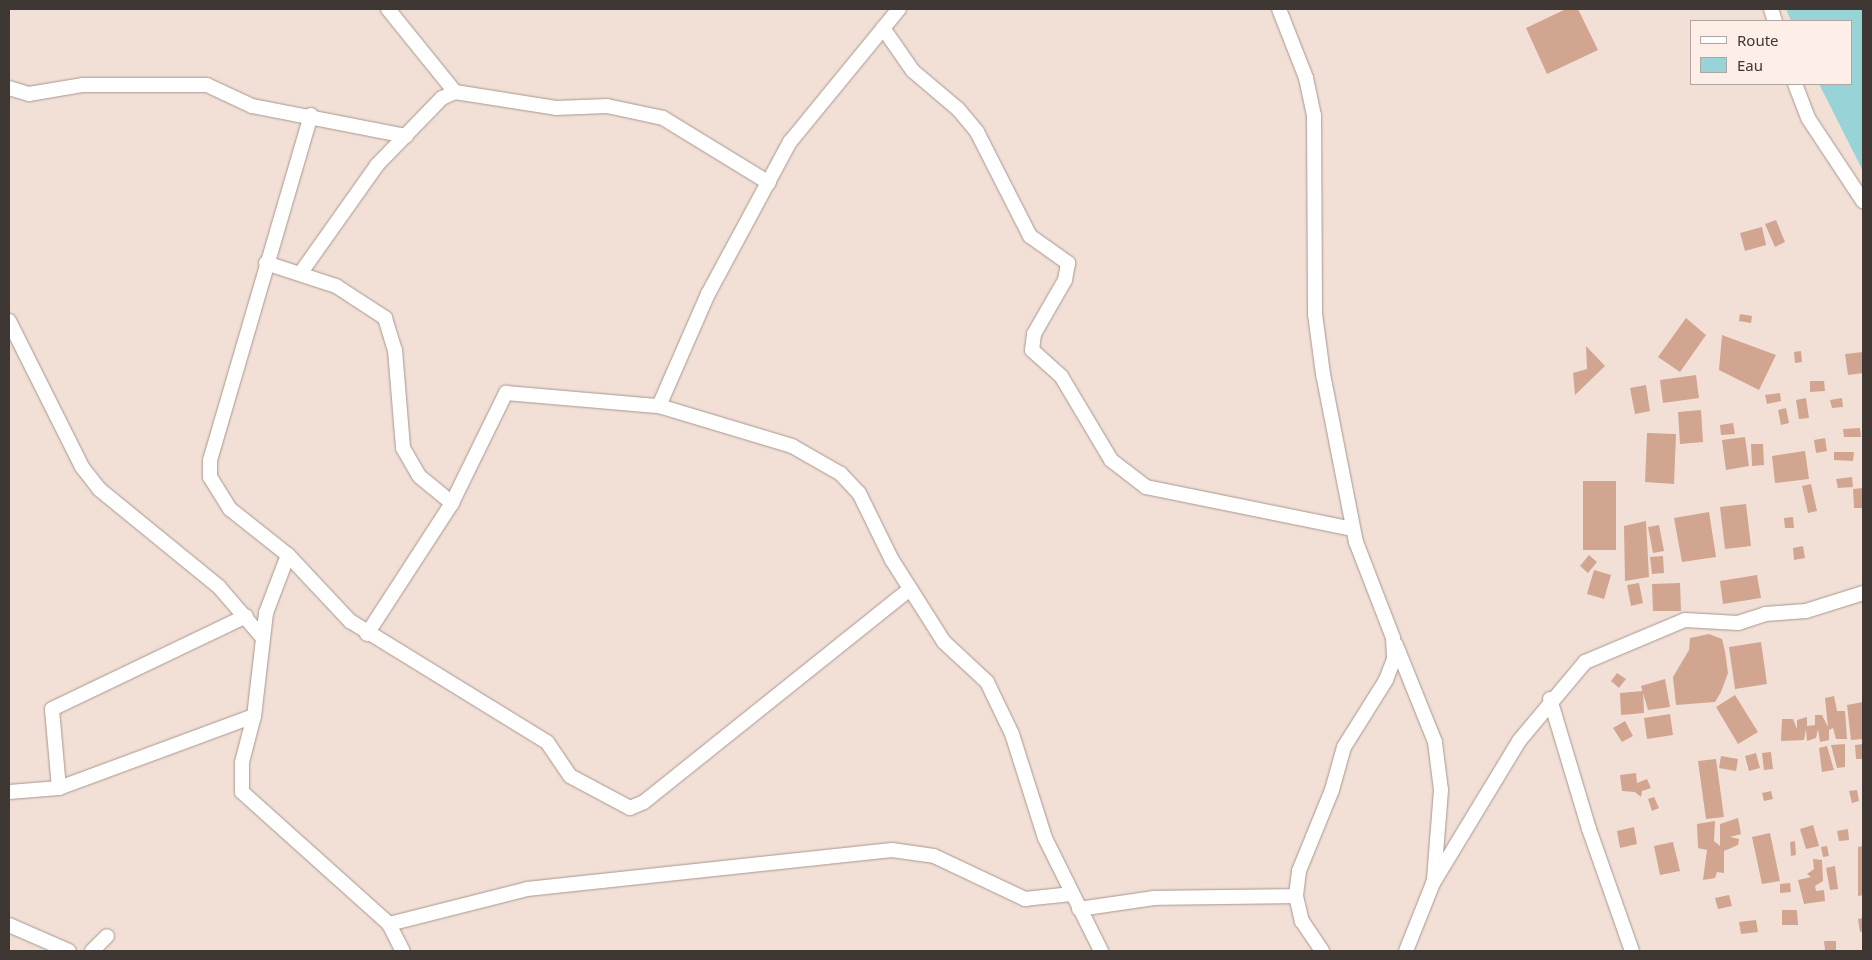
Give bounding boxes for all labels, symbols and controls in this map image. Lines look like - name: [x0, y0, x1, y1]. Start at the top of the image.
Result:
- legend: [1690, 20, 1852, 85]
- text: Route: [1737, 30, 1779, 50]
- text: Eau: [1737, 55, 1763, 75]

